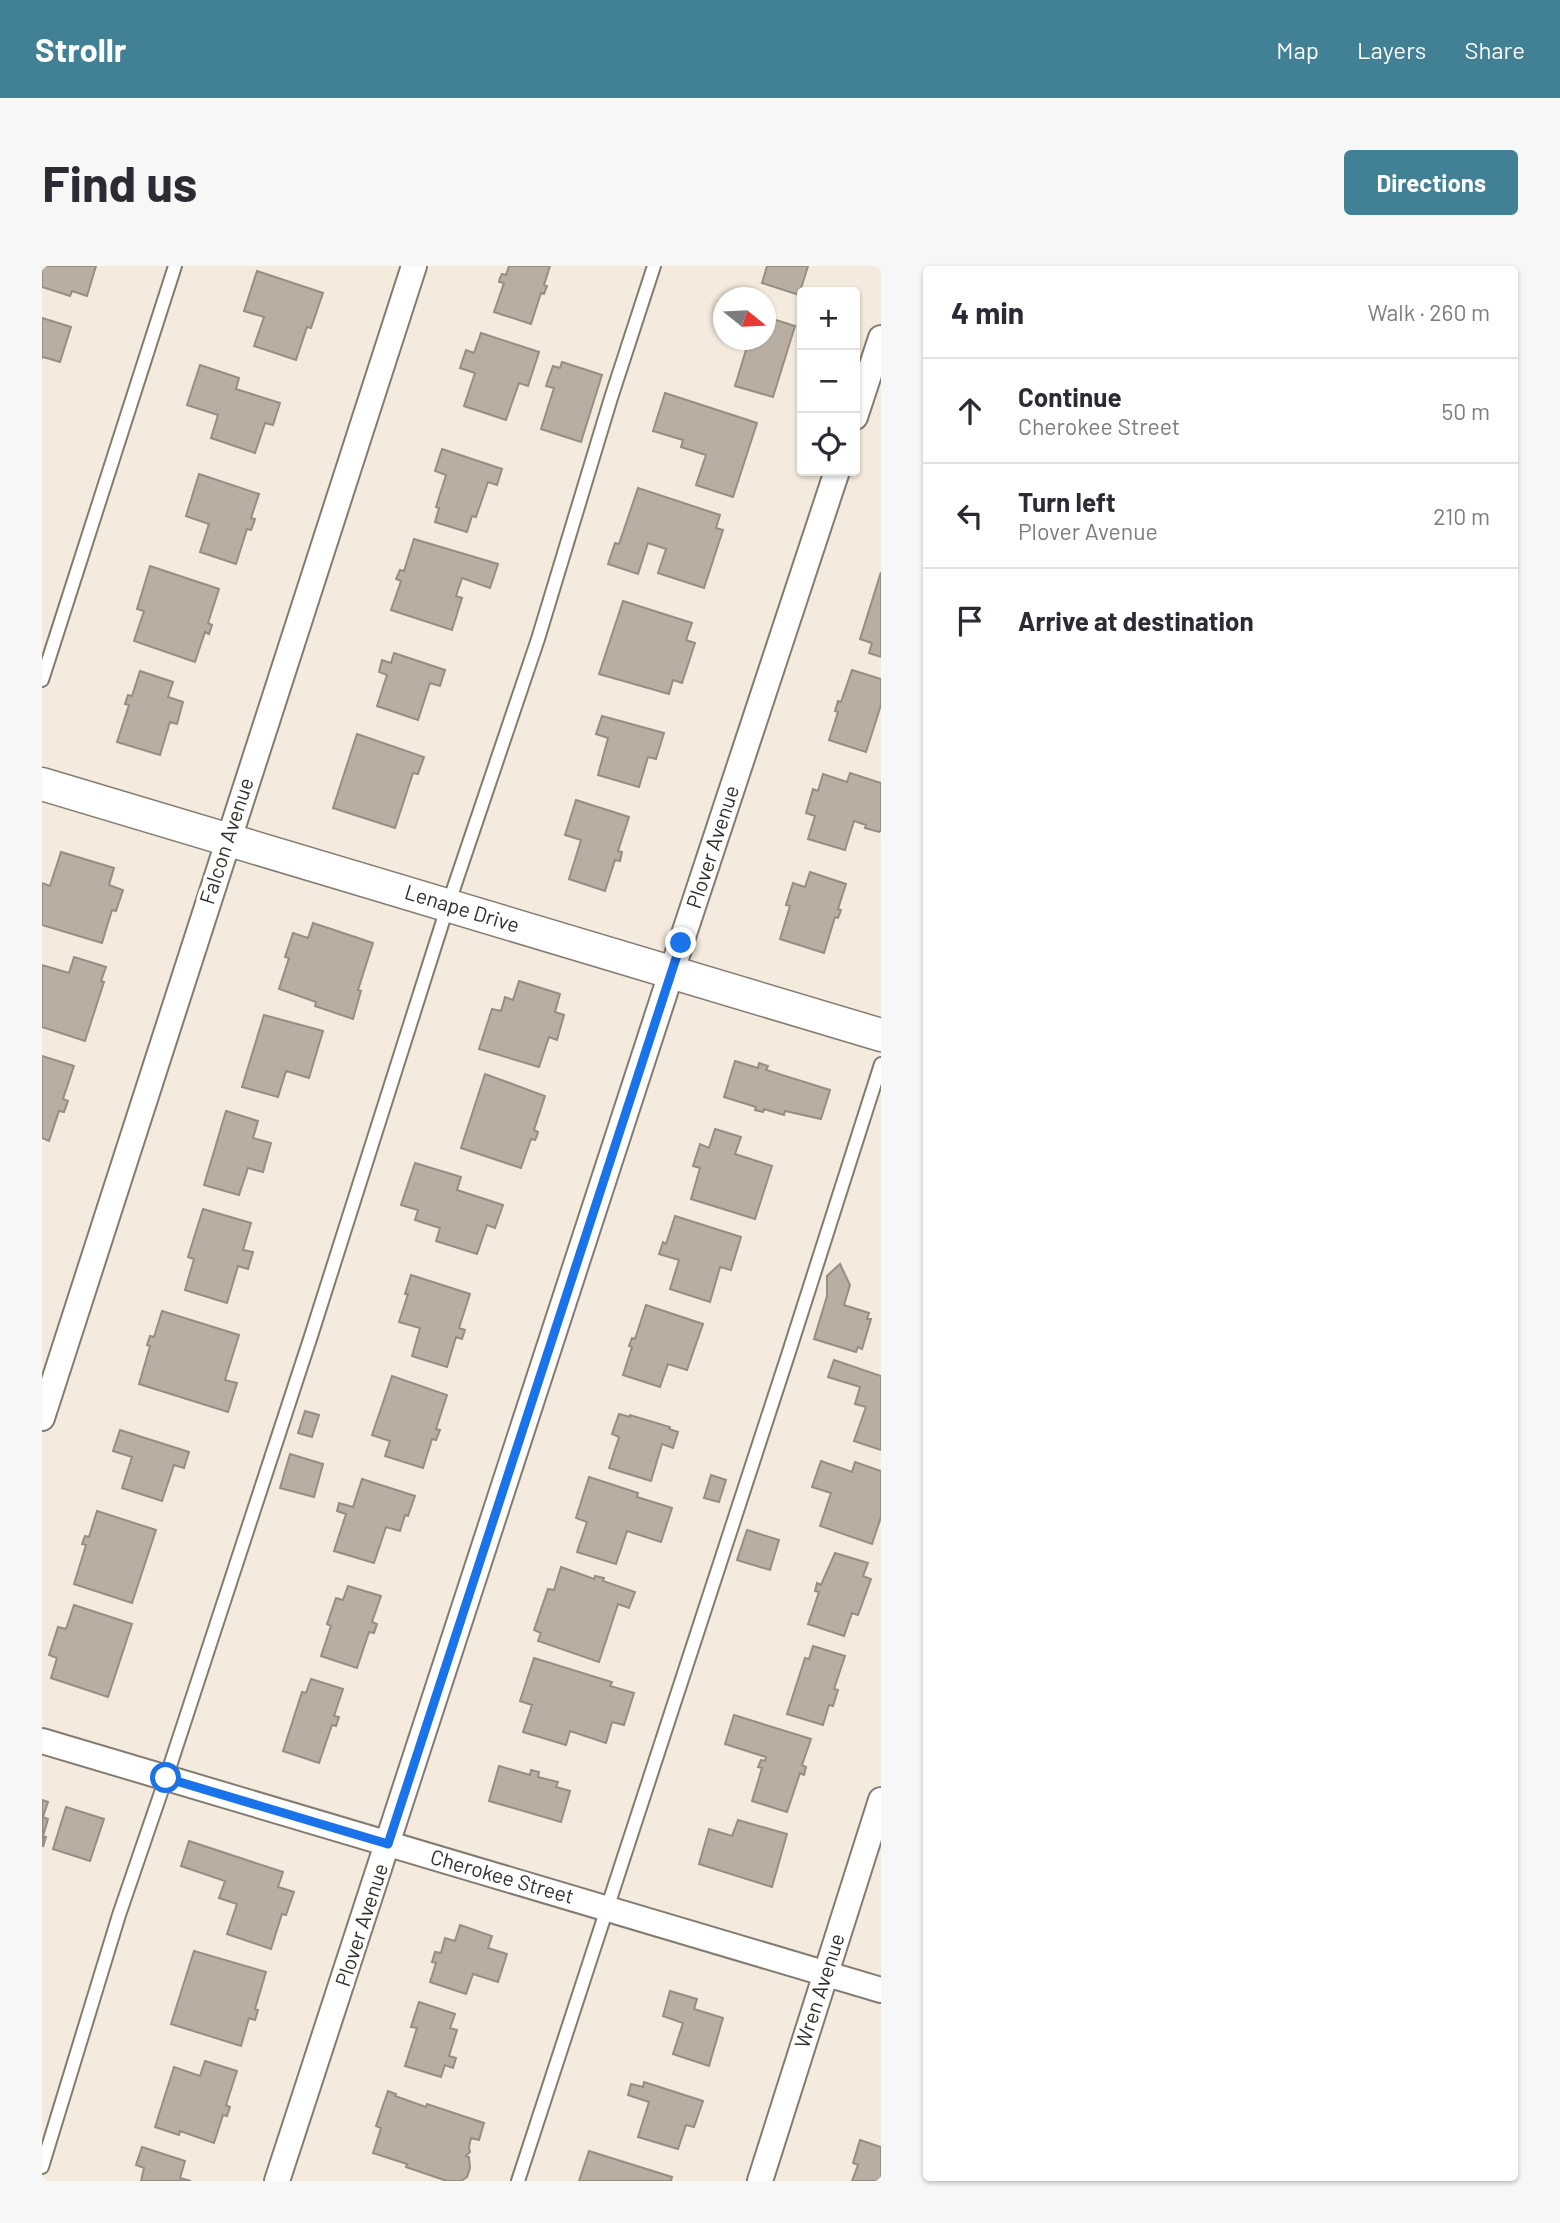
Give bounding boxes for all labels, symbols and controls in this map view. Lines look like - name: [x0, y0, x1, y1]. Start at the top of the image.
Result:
- text: Strollr: [35, 29, 127, 69]
- text: Map: [1276, 35, 1319, 64]
- text: Layers: [1357, 35, 1426, 64]
- text: Share: [1464, 35, 1525, 64]
- button: Directions: [1344, 150, 1518, 215]
- text: Find us: [42, 153, 197, 212]
- north arrow: [713, 287, 776, 350]
- map controls: [797, 287, 860, 476]
- button: +: [797, 287, 860, 350]
- text: 4 min: [951, 294, 1024, 330]
- text: Walk · 260 m: [1368, 298, 1490, 326]
- button: −: [797, 350, 860, 413]
- text: Continue: [1018, 381, 1122, 412]
- icon: ahead: [951, 392, 989, 430]
- text: 50 m: [1442, 397, 1490, 425]
- text: Cherokee Street: [1018, 412, 1180, 440]
- button: locate: [797, 413, 860, 476]
- text: Turn left: [1018, 486, 1116, 517]
- icon: left: [951, 497, 989, 535]
- text: 210 m: [1433, 502, 1490, 530]
- text: Plover Avenue: [1018, 517, 1158, 545]
- icon: arrive: [951, 602, 989, 640]
- text: Arrive at destination: [1018, 605, 1254, 636]
- street label: Falcon Avenue: [193, 774, 258, 907]
- street label: Plover Avenue: [680, 782, 743, 911]
- street label: Lenape Drive: [402, 878, 523, 937]
- route end: [665, 927, 696, 958]
- route start: [150, 1762, 181, 1793]
- street label: Cherokee Street: [428, 1843, 577, 1908]
- street label: Plover Avenue: [329, 1860, 392, 1989]
- street label: Wren Avenue: [788, 1930, 849, 2051]

